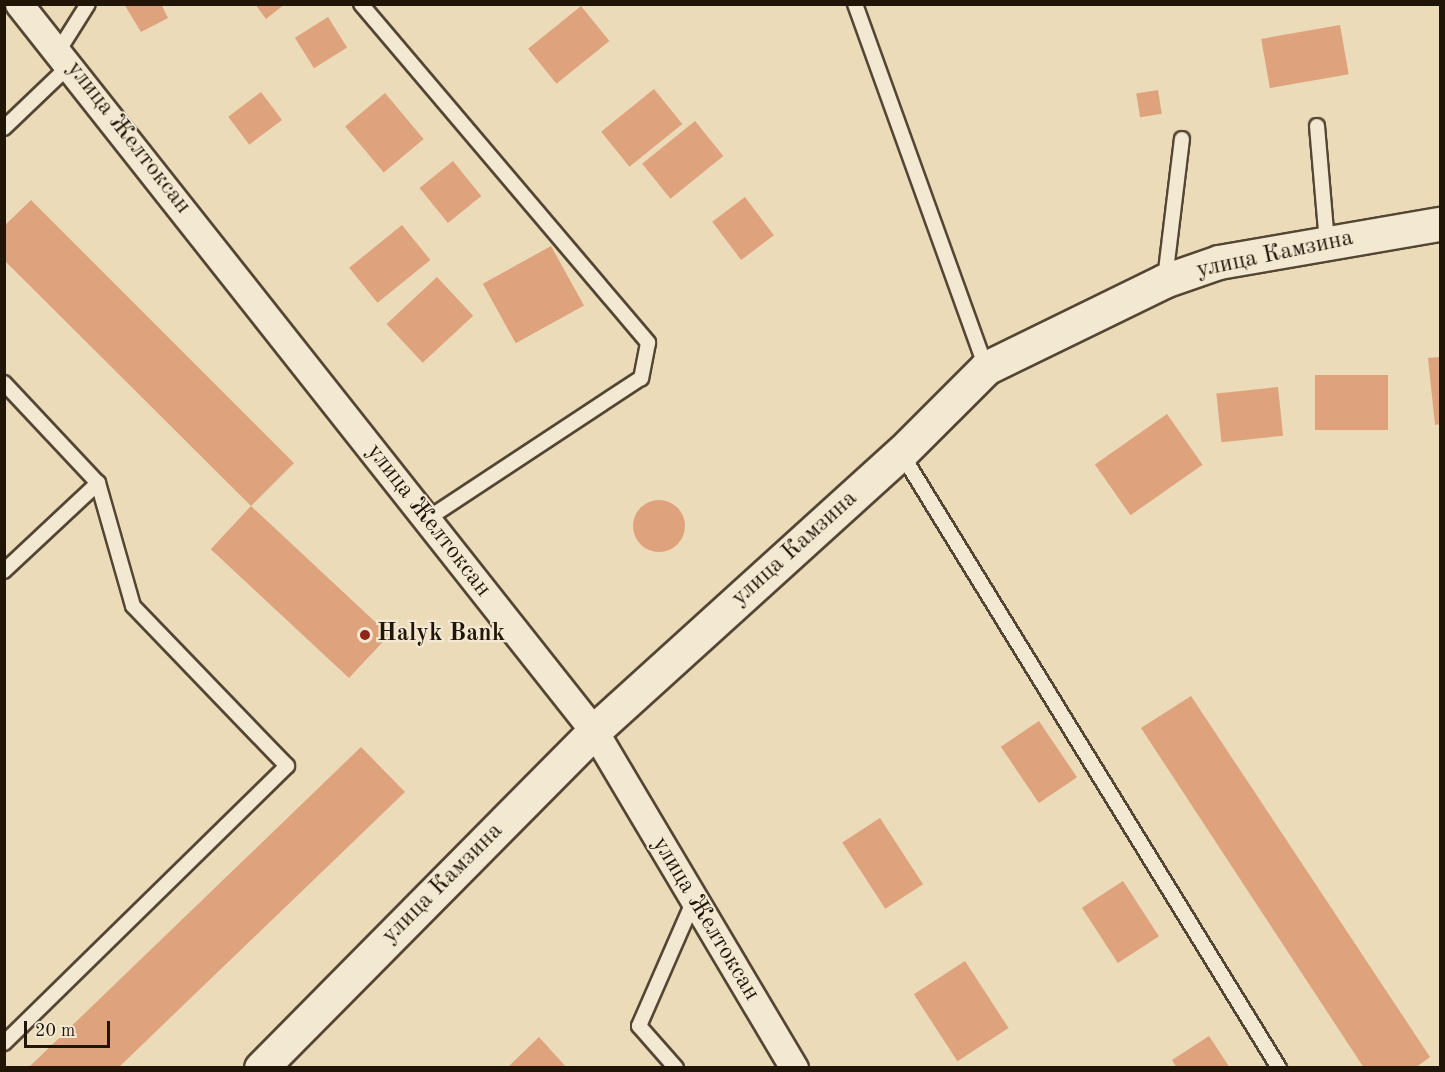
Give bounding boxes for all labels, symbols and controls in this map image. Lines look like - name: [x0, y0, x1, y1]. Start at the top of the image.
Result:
- street label: улица Желтоксан: [59, 56, 197, 220]
- street label: улица Камзина: [1194, 224, 1356, 286]
- street label: улица Желтоксан: [359, 439, 497, 603]
- street label: улица Камзина: [726, 485, 864, 613]
- place label: Halyk Bank: [377, 621, 505, 649]
- marker: Halyk Bank: [358, 628, 372, 642]
- street label: улица Камзина: [376, 817, 510, 951]
- street label: улица Желтоксан: [645, 832, 765, 1006]
- scale bar: [27, 1009, 112, 1047]
- text: 20 m: [35, 1022, 75, 1040]

